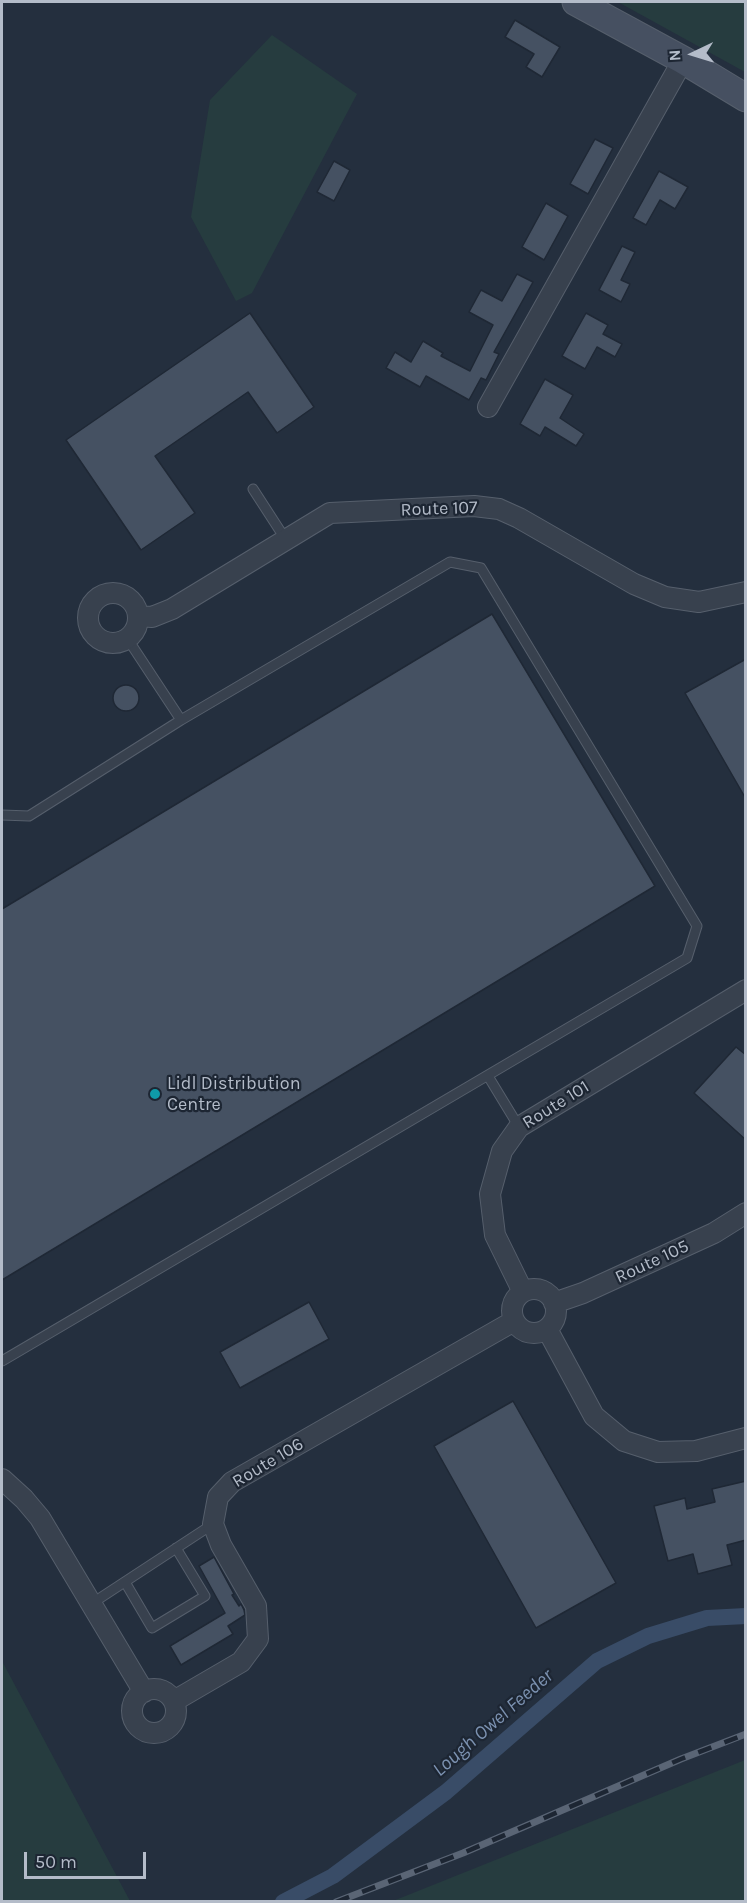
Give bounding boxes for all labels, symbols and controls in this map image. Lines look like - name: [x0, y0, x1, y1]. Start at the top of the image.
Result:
- north arrow: [663, 24, 723, 84]
- text: N: [665, 49, 684, 62]
- street label: Route 107: [400, 497, 478, 521]
- place label: Lidl Distribution Centre: [167, 1073, 300, 1116]
- street label: Route 101: [519, 1076, 593, 1134]
- marker: Lidl Distribution Centre: [148, 1087, 162, 1101]
- street label: Route 105: [612, 1236, 692, 1288]
- street label: Route 106: [229, 1433, 307, 1493]
- water label: Lough Owel Feeder: [428, 1664, 558, 1782]
- scale bar: [27, 1840, 148, 1878]
- text: 50 m: [35, 1851, 77, 1873]

